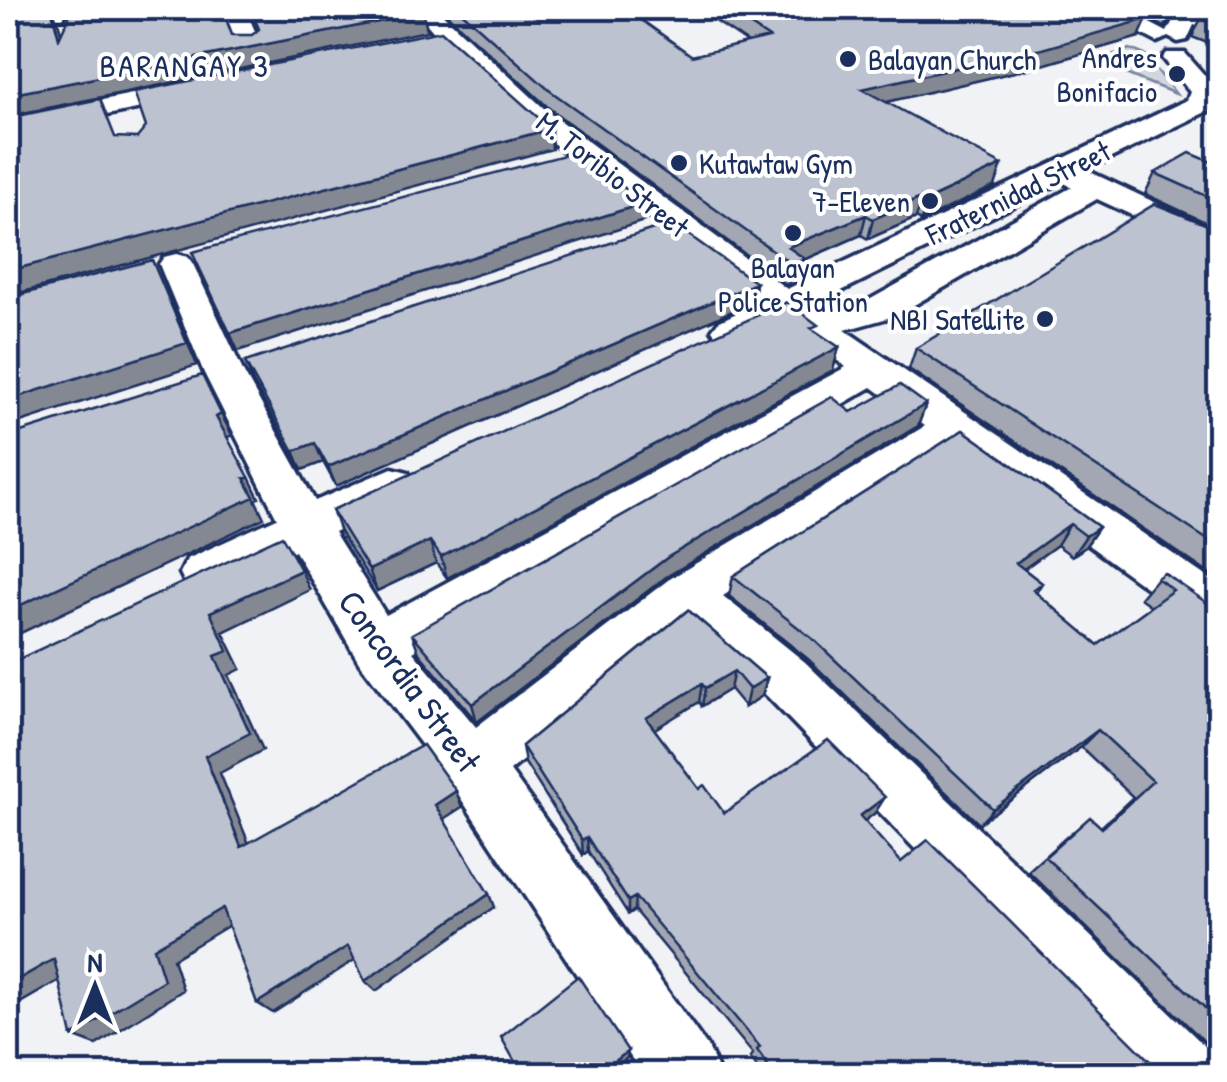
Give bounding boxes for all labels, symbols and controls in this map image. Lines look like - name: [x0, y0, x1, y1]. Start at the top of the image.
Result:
- place label: Andres Bonifacio: [1056, 37, 1157, 111]
- place label: Balayan Church: [868, 39, 1036, 79]
- district label: BARANGAY 3: [100, 44, 270, 87]
- marker: Balayan Church: [837, 48, 859, 70]
- marker: Andres Bonifacio: [1166, 63, 1188, 85]
- street label: M. Toribio Street: [528, 102, 698, 247]
- street label: Fraternidad Street: [918, 130, 1117, 254]
- place label: Kutawtaw Gym: [699, 143, 853, 183]
- marker: Kutawtaw Gym: [668, 152, 690, 174]
- place label: 7-Eleven: [812, 181, 910, 221]
- marker: 7-Eleven: [919, 190, 941, 212]
- marker: Balayan Police Station: [782, 222, 804, 244]
- place label: Balayan Police Station: [718, 247, 868, 321]
- place label: NBI Satellite: [890, 299, 1025, 339]
- marker: NBI Satellite: [1034, 308, 1056, 330]
- street label: Concordia Street: [328, 580, 493, 783]
- north arrow: [45, 937, 145, 1037]
- text: N: [88, 943, 103, 981]

